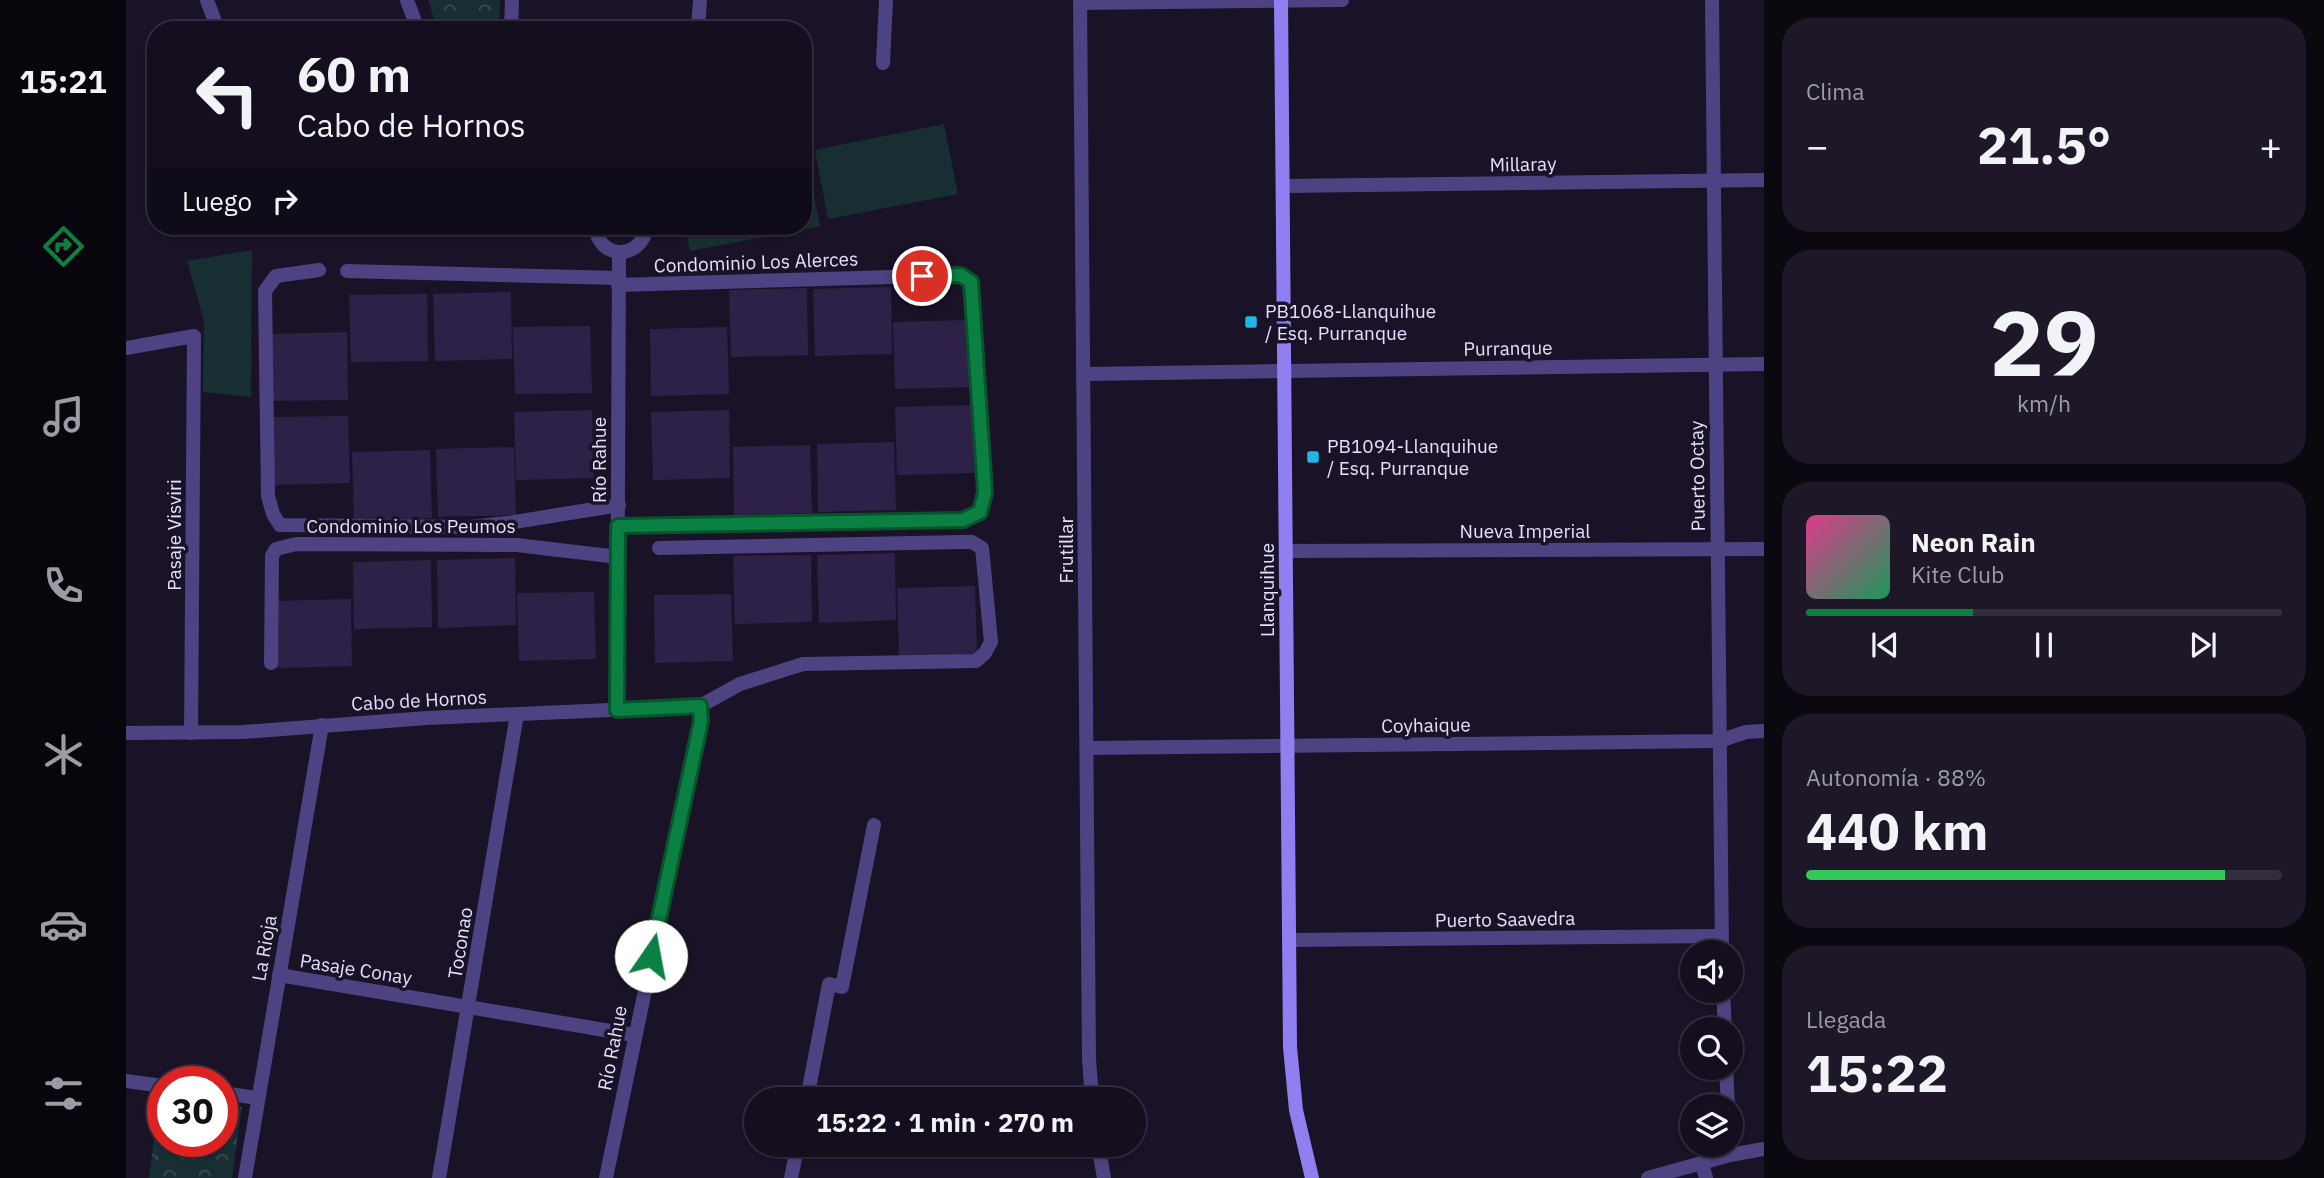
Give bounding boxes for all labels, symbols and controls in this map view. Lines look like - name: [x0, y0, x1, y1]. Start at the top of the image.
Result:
- text: 60 m: [297, 42, 411, 105]
- icon: left: [182, 49, 273, 140]
- text: 15:21: [19, 60, 107, 102]
- text: Clima: [1806, 76, 1865, 106]
- text: Cabo de Hornos: [297, 104, 526, 146]
- text: 21.5°: [1977, 111, 2111, 178]
- text: −: [1806, 121, 1829, 170]
- text: +: [2259, 121, 2282, 170]
- street label: Millaray: [1489, 151, 1557, 177]
- icon: right: [266, 182, 304, 220]
- text: Luego: [182, 184, 252, 218]
- icon: directions: [39, 222, 88, 271]
- street label: Condominio Los Alerces: [653, 246, 859, 278]
- pin: [892, 246, 952, 306]
- icon: arrive: [903, 257, 941, 295]
- text: 29: [1989, 283, 2099, 401]
- place label: PB1068-Llanquihue / Esq. Purranque: [1265, 299, 1436, 345]
- marker: PB1068-Llanquihue / Esq. Purranque: [1243, 314, 1259, 330]
- street label: Purranque: [1463, 335, 1553, 361]
- text: km/h: [2017, 388, 2071, 418]
- icon: music: [39, 392, 88, 441]
- street label: Río Rahue: [587, 417, 611, 503]
- street label: Puerto Octay: [1684, 420, 1710, 532]
- place label: PB1094-Llanquihue / Esq. Purranque: [1327, 434, 1498, 480]
- marker: PB1094-Llanquihue / Esq. Purranque: [1305, 449, 1321, 465]
- street label: Pasaje Visviri: [162, 479, 186, 591]
- street label: Condominio Los Peumos: [306, 514, 516, 538]
- street label: Frutillar: [1054, 517, 1078, 583]
- street label: Nueva Imperial: [1460, 519, 1591, 543]
- text: Neon Rain: [1911, 525, 2036, 559]
- street label: Llanquihue: [1255, 543, 1279, 637]
- text: Kite Club: [1911, 559, 2004, 589]
- icon: phone: [39, 561, 88, 610]
- icon: previous: [1866, 626, 1904, 664]
- icon: pause: [2025, 626, 2063, 664]
- icon: next: [2184, 626, 2222, 664]
- street label: Cabo de Hornos: [351, 684, 487, 716]
- street label: Coyhaique: [1381, 712, 1471, 738]
- icon: climate: [39, 730, 88, 779]
- text: Autonomía · 88%: [1806, 762, 1986, 792]
- text: 440 km: [1806, 797, 1988, 864]
- icon: car: [39, 900, 88, 949]
- street label: Toconao: [443, 906, 477, 980]
- street label: Puerto Saavedra: [1435, 906, 1575, 932]
- street label: La Rioja: [246, 913, 282, 983]
- position arrow: [614, 919, 688, 993]
- map controls: [1680, 940, 1743, 1157]
- button: sound: [1680, 940, 1743, 1003]
- street label: Pasaje Conay: [298, 948, 414, 990]
- street label: Río Rahue: [592, 1003, 632, 1093]
- text: Llegada: [1806, 1004, 1886, 1034]
- button: search: [1680, 1017, 1743, 1080]
- text: 15:22: [1806, 1039, 1948, 1106]
- speed limit sign: 30: [147, 1066, 238, 1157]
- icon: filters: [39, 1069, 88, 1118]
- button: layers: [1680, 1094, 1743, 1157]
- text: 15:22 · 1 min · 270 m: [816, 1105, 1074, 1139]

